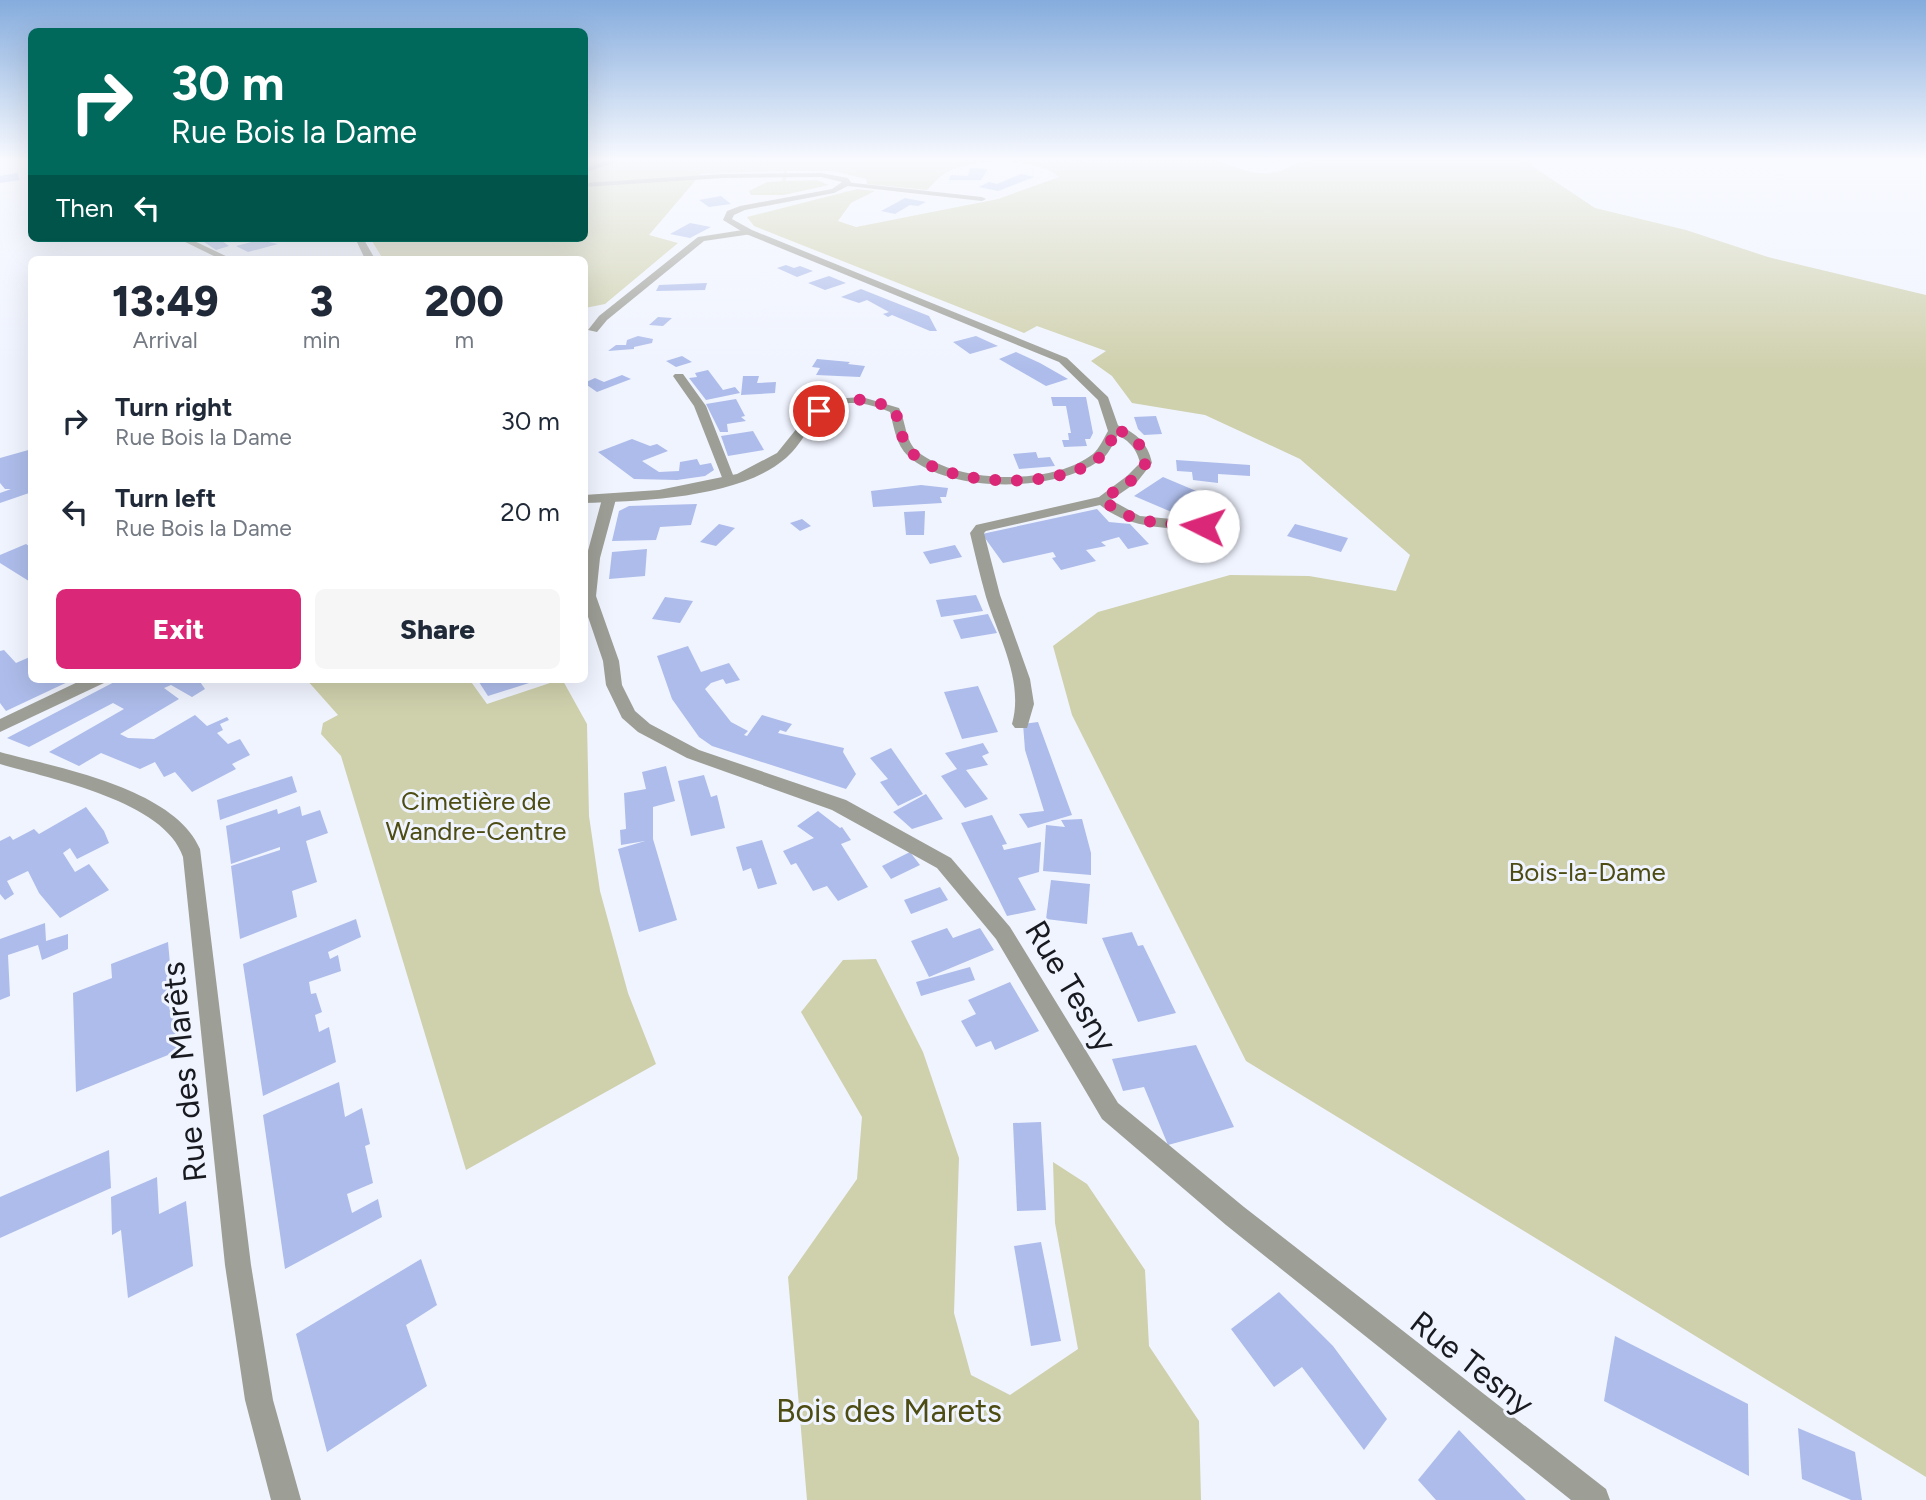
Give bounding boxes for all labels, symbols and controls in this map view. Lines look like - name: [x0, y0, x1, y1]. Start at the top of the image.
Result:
- text: 30 m: [171, 53, 284, 112]
- icon: right: [56, 56, 147, 147]
- text: Rue Bois la Dame: [171, 113, 417, 151]
- icon: left: [128, 189, 166, 227]
- text: Then: [56, 192, 114, 224]
- text: 13:49: [112, 276, 219, 327]
- text: 3: [310, 276, 333, 327]
- text: 200: [424, 276, 504, 327]
- text: Arrival: [133, 326, 198, 354]
- text: min: [303, 326, 340, 354]
- text: m: [454, 326, 474, 354]
- pin: [789, 381, 849, 441]
- text: Turn right: [115, 391, 232, 423]
- icon: arrive: [800, 392, 838, 430]
- icon: right: [56, 402, 94, 440]
- text: 30 m: [501, 405, 560, 437]
- text: Rue Bois la Dame: [115, 423, 292, 451]
- text: Turn left: [115, 482, 216, 514]
- position arrow: [1166, 489, 1240, 563]
- icon: left: [56, 493, 94, 531]
- text: 20 m: [500, 496, 560, 528]
- text: Rue Bois la Dame: [115, 514, 292, 542]
- button: Exit: [56, 589, 301, 669]
- button: Share: [315, 589, 560, 669]
- park label: Cimetière de Wandre-Centre: [386, 785, 567, 847]
- park label: Bois-la-Dame: [1508, 856, 1666, 888]
- street label: Rue Tesny: [1017, 914, 1125, 1058]
- street label: Rue des Marêts: [154, 960, 214, 1184]
- street label: Rue Tesny: [1403, 1303, 1541, 1423]
- park label: Bois des Marets: [776, 1392, 1002, 1430]

